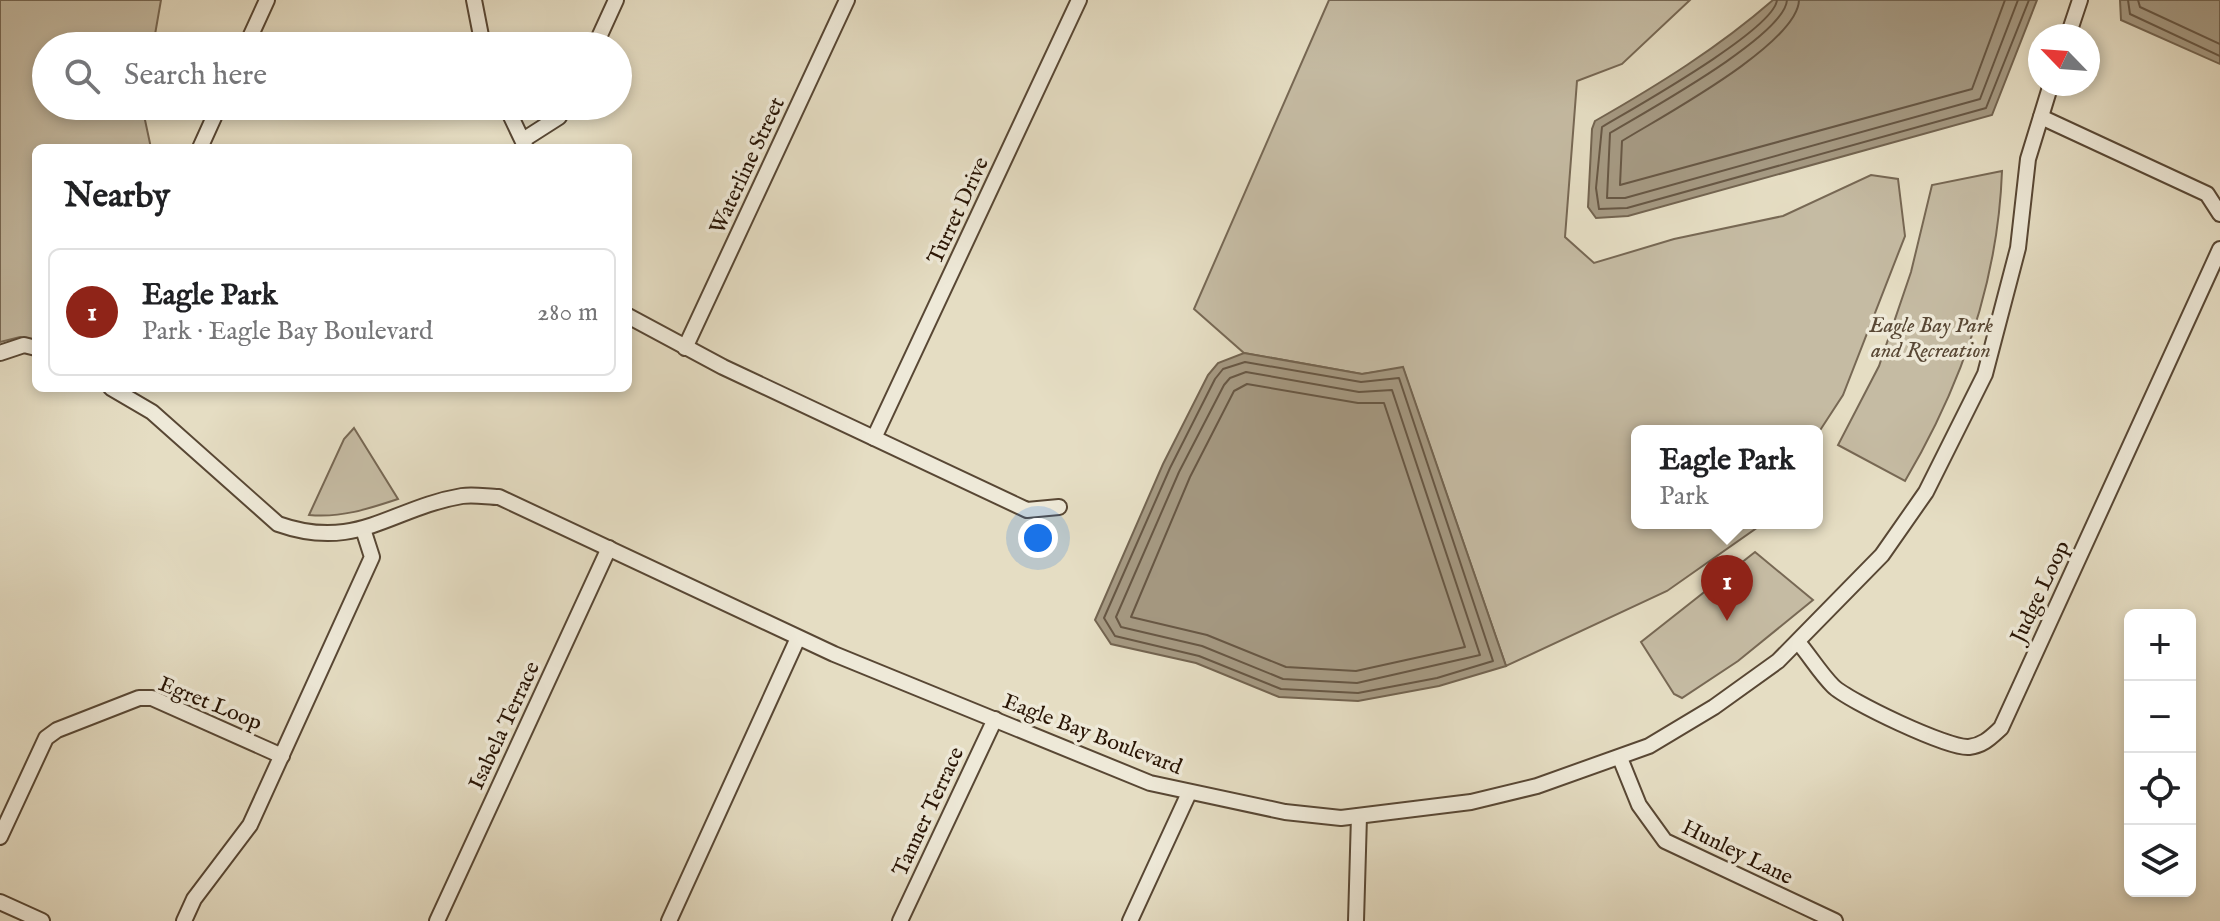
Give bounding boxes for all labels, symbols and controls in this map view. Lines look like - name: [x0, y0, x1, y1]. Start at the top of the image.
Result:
- north arrow: [2028, 24, 2100, 96]
- search box: [32, 32, 632, 120]
- icon: search: [60, 54, 104, 98]
- text: Search here: [124, 57, 267, 95]
- street label: Waterline Street: [704, 92, 792, 239]
- street label: Turret Drive: [922, 153, 996, 269]
- text: Nearby: [64, 175, 170, 218]
- text: Eagle Park: [142, 277, 277, 315]
- text: 1: [87, 296, 97, 329]
- text: 280 m: [537, 296, 598, 329]
- park label: Eagle Bay Park and Recreation: [1868, 312, 1993, 365]
- text: Park · Eagle Bay Boulevard: [142, 315, 433, 348]
- popup: [1631, 425, 1823, 529]
- text: Eagle Park: [1659, 442, 1795, 480]
- text: Park: [1659, 480, 1709, 513]
- your location: [1018, 518, 1058, 558]
- street label: Judge Loop: [2004, 536, 2077, 650]
- pin: 1: [1701, 555, 1753, 621]
- map controls: [2124, 609, 2196, 897]
- button: +: [2124, 609, 2196, 681]
- street label: Isabela Terrace: [463, 657, 547, 794]
- street label: Egret Loop: [154, 670, 266, 737]
- button: −: [2124, 681, 2196, 753]
- street label: Eagle Bay Boulevard: [999, 688, 1186, 782]
- street label: Tanner Terrace: [887, 743, 971, 881]
- button: locate: [2124, 753, 2196, 825]
- street label: Hunley Lane: [1677, 814, 1797, 892]
- button: layers: [2124, 825, 2196, 897]

